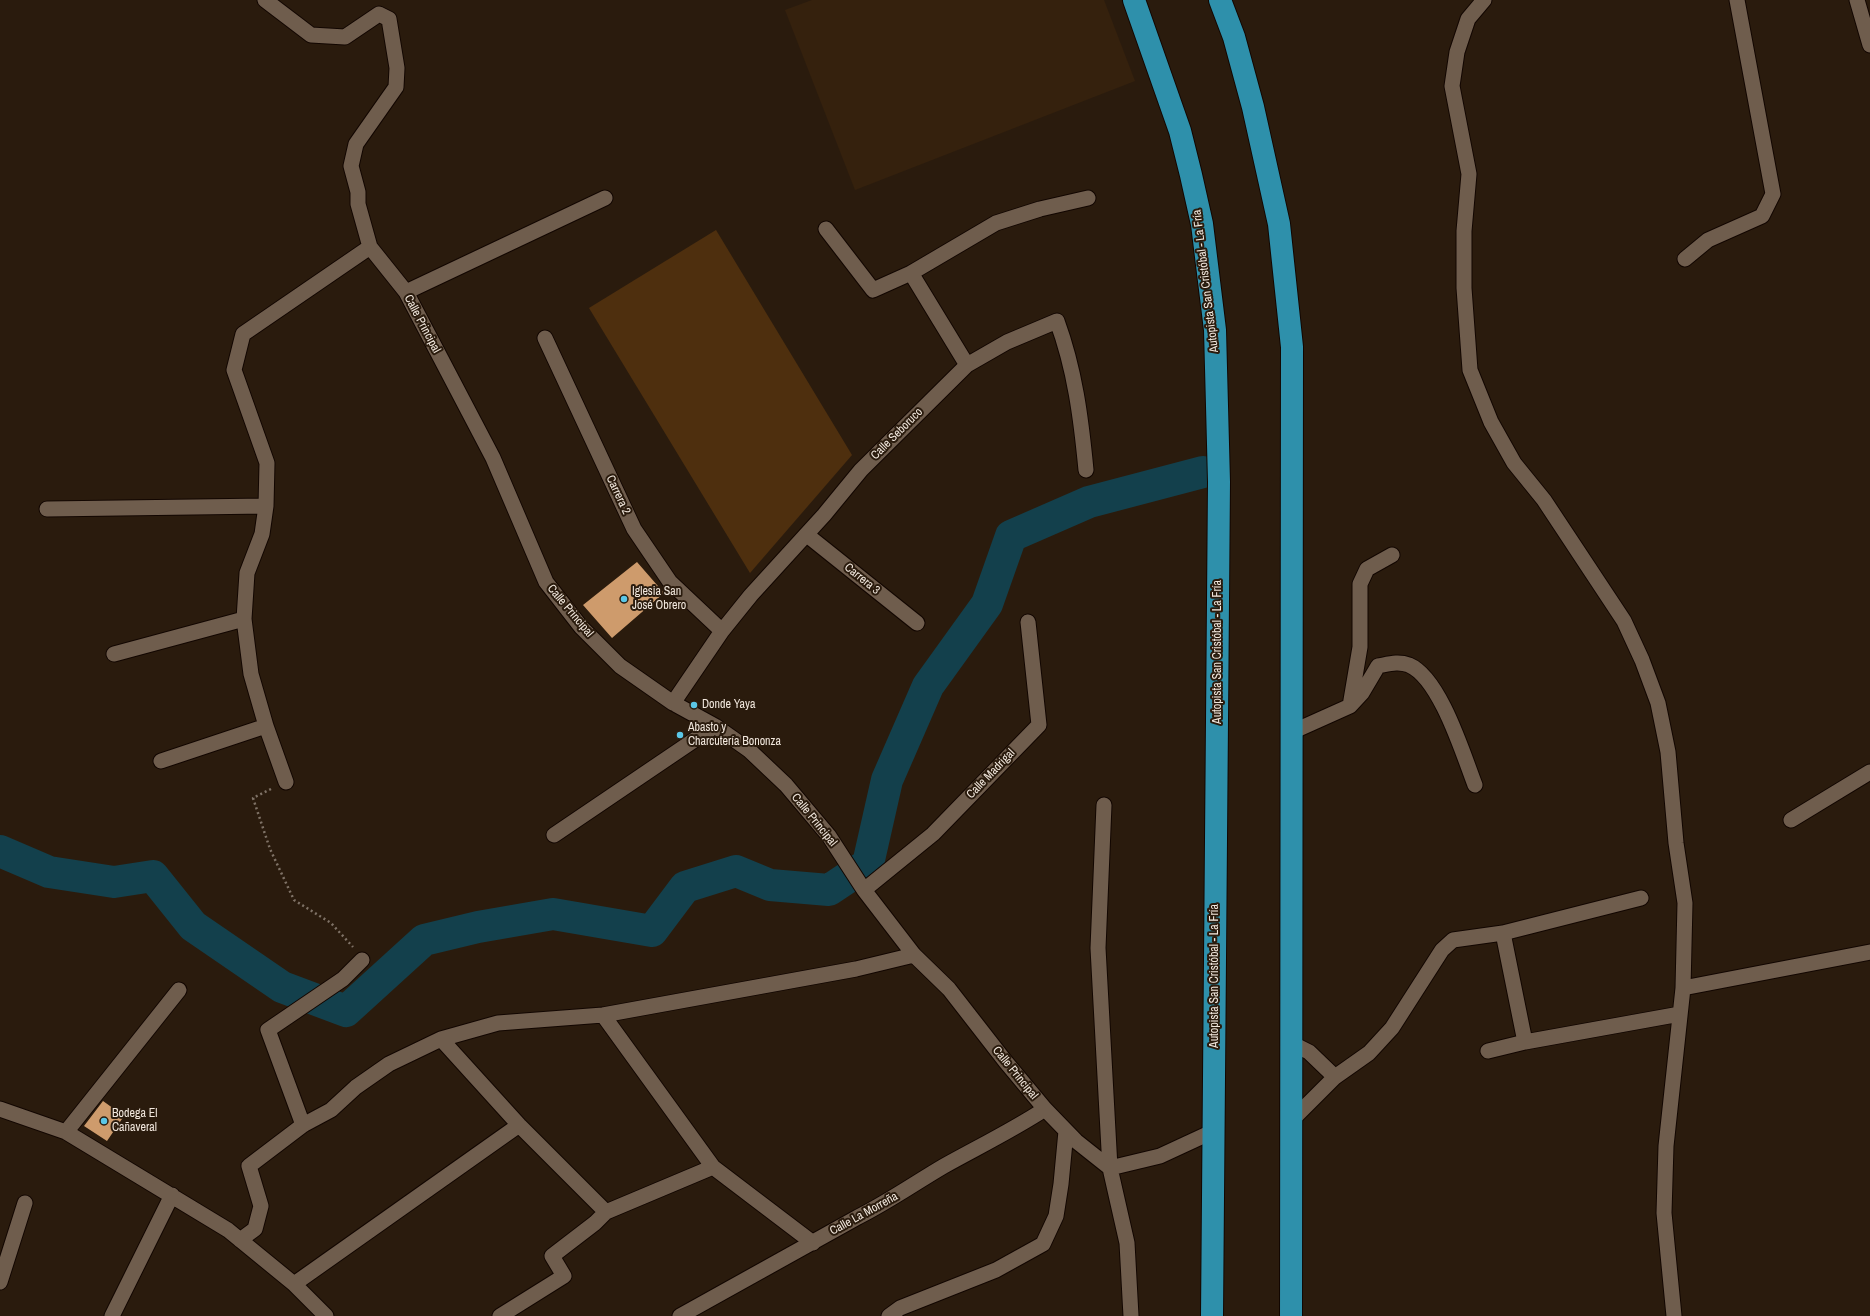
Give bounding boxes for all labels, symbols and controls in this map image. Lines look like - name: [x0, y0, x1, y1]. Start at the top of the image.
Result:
- street label: Autopista San Cristóbal - La Fría: [1190, 209, 1222, 353]
- street label: Calle Principal: [401, 292, 443, 356]
- street label: Calle Seboruco: [868, 405, 926, 463]
- street label: Carrera 2: [603, 473, 633, 517]
- street label: Carrera 3: [841, 560, 883, 598]
- street label: Autopista San Cristóbal - La Fría: [1211, 580, 1225, 724]
- street label: Calle Principal: [544, 582, 596, 640]
- place label: Iglesia San José Obrero: [632, 585, 686, 613]
- marker: Iglesia San José Obrero: [619, 594, 629, 604]
- place label: Donde Yaya: [702, 698, 755, 712]
- marker: Donde Yaya: [689, 700, 699, 710]
- place label: Abasto y Charcutería Bononza: [688, 721, 781, 749]
- marker: Abasto y Charcutería Bononza: [675, 730, 685, 740]
- street label: Calle Madrigal: [964, 746, 1018, 802]
- street label: Calle Principal: [788, 791, 840, 849]
- street label: Autopista San Cristóbal - La Fría: [1208, 904, 1222, 1048]
- street label: Calle Principal: [989, 1044, 1041, 1102]
- place label: Bodega El Cañaveral: [112, 1107, 157, 1135]
- marker: Bodega El Cañaveral: [99, 1116, 109, 1126]
- street label: Calle La Morreña: [828, 1189, 900, 1239]

